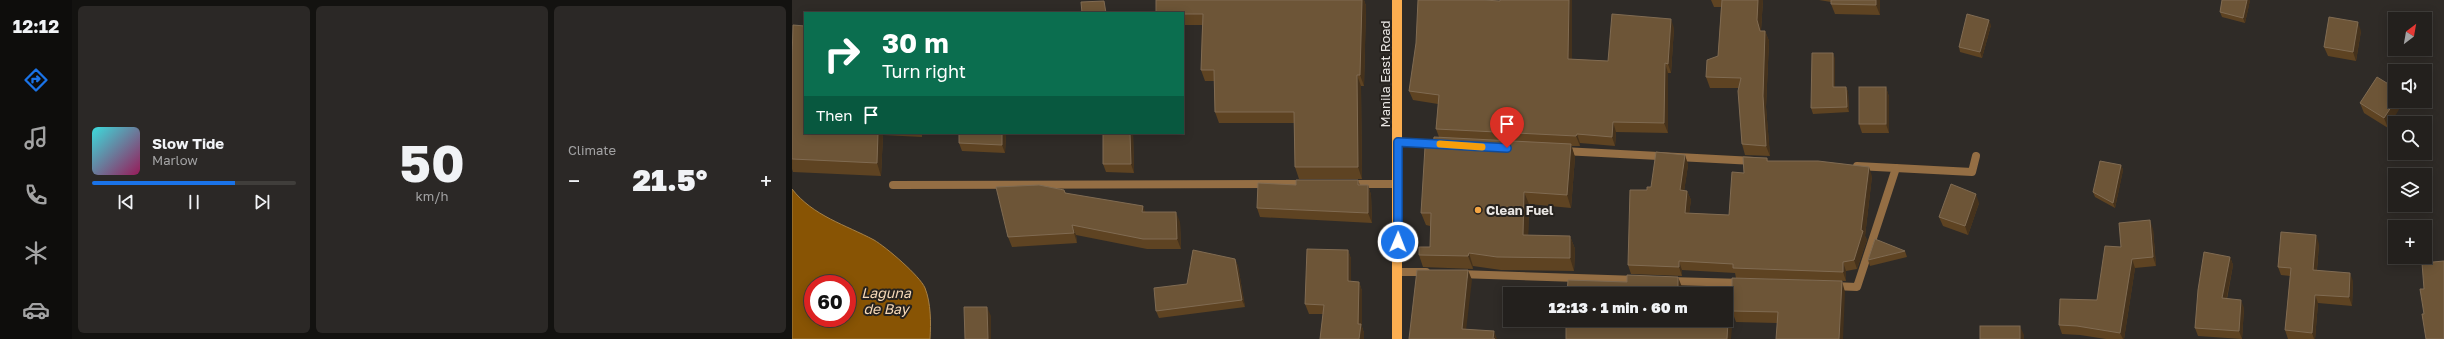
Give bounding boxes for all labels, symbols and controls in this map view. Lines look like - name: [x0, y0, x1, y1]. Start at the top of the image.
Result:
- north arrow: [2388, 12, 2432, 56]
- map controls: [2388, 12, 2432, 264]
- text: 12:12: [13, 15, 59, 37]
- street label: Manila East Road: [1377, 20, 1393, 128]
- text: 30 m: [882, 26, 949, 59]
- icon: right: [816, 28, 868, 80]
- text: Turn right: [882, 60, 966, 82]
- button: sound: [2388, 64, 2432, 108]
- icon: directions: [22, 66, 50, 94]
- icon: arrive: [860, 104, 882, 126]
- text: Then: [816, 106, 852, 124]
- pin: [1490, 107, 1524, 148]
- icon: arrive: [1496, 113, 1518, 135]
- button: search: [2388, 116, 2432, 160]
- icon: music: [22, 124, 50, 152]
- text: 50: [399, 131, 465, 193]
- text: Slow Tide: [152, 134, 224, 152]
- text: Climate: [568, 142, 616, 158]
- text: Marlow: [152, 152, 198, 168]
- text: 21.5°: [633, 162, 707, 198]
- text: −: [568, 167, 580, 194]
- text: +: [760, 167, 772, 194]
- button: layers: [2388, 168, 2432, 212]
- icon: phone: [22, 181, 50, 209]
- text: km/h: [415, 188, 449, 204]
- icon: previous: [115, 191, 137, 213]
- icon: pause: [183, 191, 205, 213]
- icon: next: [251, 191, 273, 213]
- place label: Clean Fuel: [1486, 202, 1554, 218]
- marker: Clean Fuel: [1473, 205, 1483, 215]
- button: +: [2388, 220, 2432, 264]
- position arrow: [1377, 221, 1419, 263]
- icon: climate: [22, 239, 50, 267]
- speed limit sign: 60: [804, 275, 856, 327]
- water label: Laguna de Bay: [861, 284, 912, 317]
- icon: car: [22, 296, 50, 324]
- text: 12:13 · 1 min · 60 m: [1549, 298, 1688, 316]

